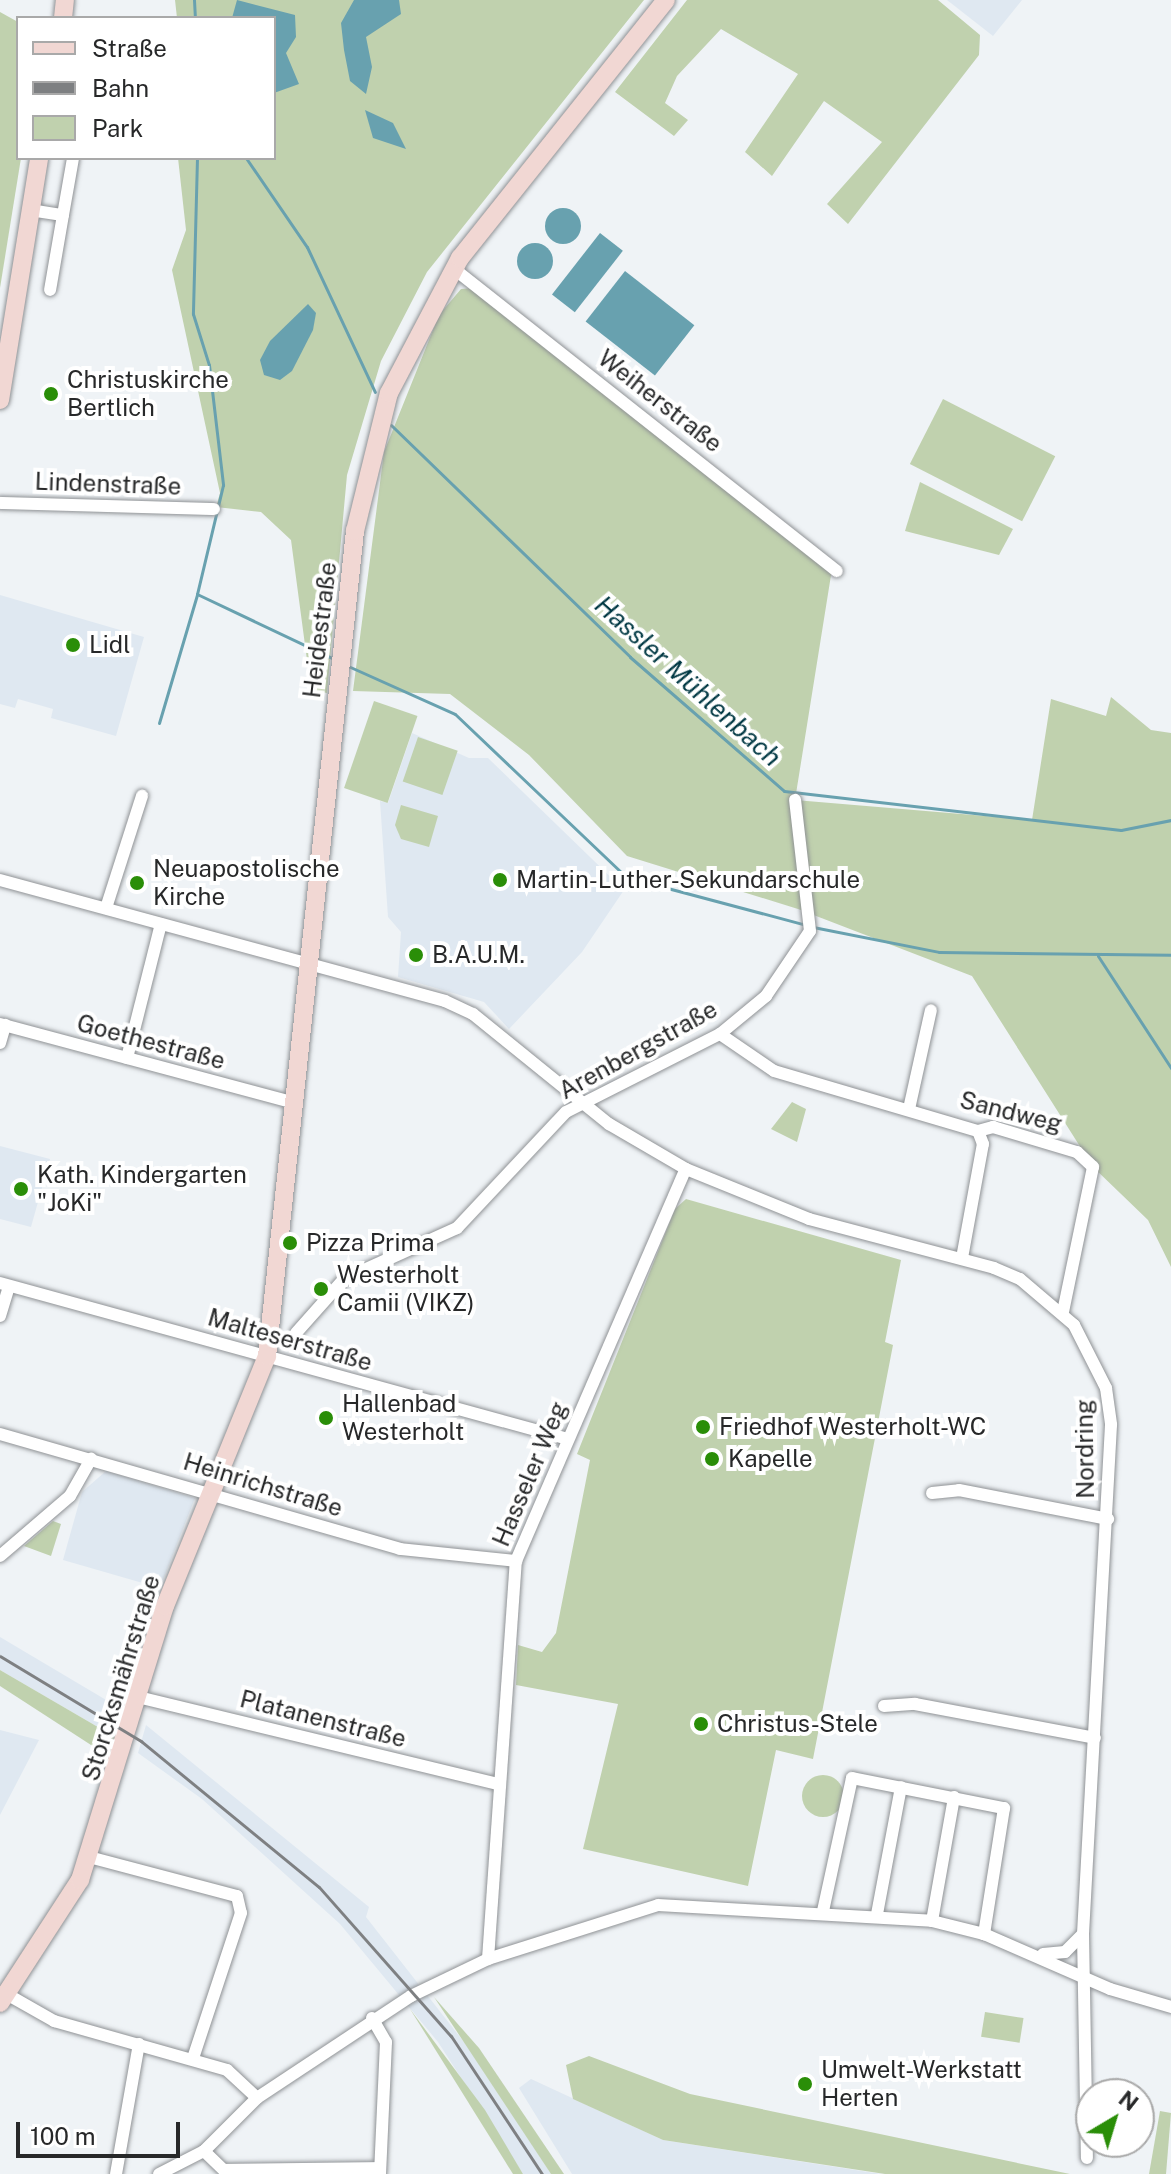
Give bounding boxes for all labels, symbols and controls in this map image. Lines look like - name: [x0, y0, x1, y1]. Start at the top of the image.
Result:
- legend: [16, 16, 276, 160]
- text: Straße: [92, 34, 167, 62]
- text: Bahn: [92, 74, 149, 102]
- text: Park: [92, 114, 143, 142]
- street label: Weiherstraße: [592, 344, 728, 458]
- place label: Christuskirche Bertlich: [67, 366, 229, 422]
- marker: Christuskirche Bertlich: [42, 385, 60, 403]
- street label: Lindenstraße: [34, 467, 182, 501]
- street label: Heidestraße: [297, 560, 343, 700]
- water label: Hassler Mühlenbach: [589, 589, 787, 773]
- place label: Lidl: [89, 631, 131, 659]
- marker: Lidl: [64, 636, 82, 654]
- place label: Neuapostolische Kirche: [153, 855, 339, 911]
- place label: Martin-Luther-Sekundarschule: [516, 866, 860, 894]
- marker: Martin-Luther-Sekundarschule: [491, 871, 509, 889]
- marker: Neuapostolische Kirche: [128, 874, 146, 892]
- place label: B.A.U.M.: [432, 941, 525, 969]
- marker: B.A.U.M.: [407, 946, 425, 964]
- street label: Arenbergstraße: [554, 995, 722, 1105]
- street label: Goethestraße: [74, 1008, 228, 1076]
- street label: Sandweg: [957, 1085, 1065, 1139]
- place label: Kath. Kindergarten "JoKi": [37, 1161, 247, 1217]
- marker: Kath. Kindergarten "JoKi": [12, 1180, 30, 1198]
- place label: Pizza Prima: [306, 1229, 434, 1257]
- marker: Pizza Prima: [281, 1234, 299, 1252]
- place label: Westerholt Camii (VIKZ): [337, 1261, 475, 1317]
- marker: Westerholt Camii (VIKZ): [312, 1280, 330, 1298]
- street label: Malteserstraße: [205, 1303, 375, 1377]
- place label: Hallenbad Westerholt: [342, 1390, 464, 1446]
- street label: Hasseler Weg: [486, 1397, 574, 1551]
- street label: Nordring: [1070, 1399, 1100, 1499]
- marker: Hallenbad Westerholt: [317, 1409, 335, 1427]
- place label: Friedhof Westerholt-WC: [719, 1413, 987, 1441]
- marker: Friedhof Westerholt-WC: [694, 1418, 712, 1436]
- place label: Kapelle: [728, 1445, 813, 1473]
- street label: Heinrichstraße: [180, 1447, 346, 1523]
- marker: Kapelle: [703, 1450, 721, 1468]
- street label: Storcksmährstraße: [76, 1572, 166, 1784]
- street label: Platanenstraße: [237, 1684, 409, 1754]
- place label: Christus-Stele: [717, 1710, 878, 1738]
- marker: Christus-Stele: [692, 1715, 710, 1733]
- place label: Umwelt-Werkstatt Herten: [821, 2056, 1022, 2112]
- marker: Umwelt-Werkstatt Herten: [796, 2075, 814, 2093]
- north arrow: [1075, 2078, 1155, 2158]
- text: N: [1114, 2085, 1143, 2116]
- scale bar: [20, 2106, 184, 2156]
- text: 100 m: [30, 2122, 96, 2150]

